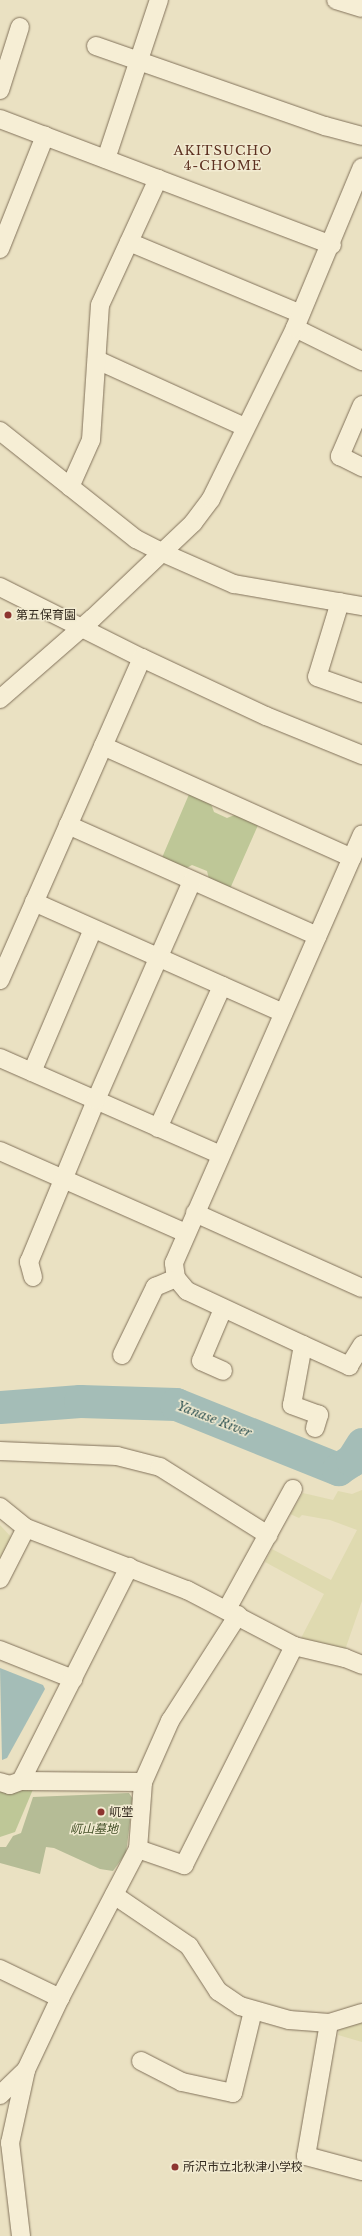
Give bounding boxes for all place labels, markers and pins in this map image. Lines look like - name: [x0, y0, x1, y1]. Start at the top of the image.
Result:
- place label: 第五保育園: [16, 608, 76, 622]
- marker: 第五保育園: [3, 610, 13, 620]
- place label: 屼堂: [109, 1805, 133, 1819]
- marker: 屼堂: [96, 1807, 106, 1817]
- place label: 所沢市立北秋津小学校: [183, 2160, 303, 2174]
- marker: 所沢市立北秋津小学校: [170, 2162, 180, 2172]

